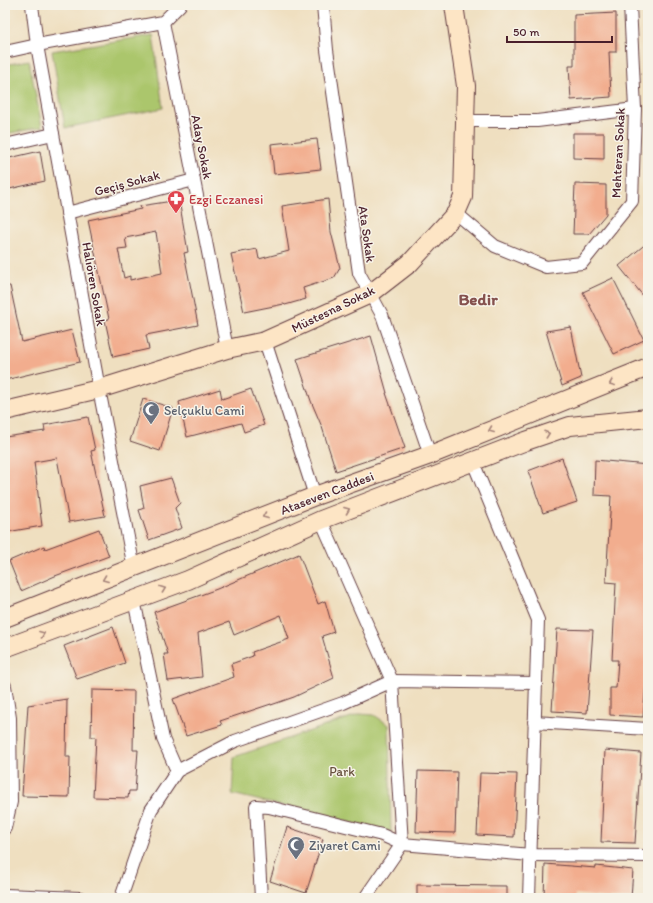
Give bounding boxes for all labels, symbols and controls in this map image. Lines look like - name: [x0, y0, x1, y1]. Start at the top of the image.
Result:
- scale bar: [507, 18, 612, 44]
- text: 50 m: [513, 25, 539, 39]
- street label: Mehteran Sokak: [608, 107, 628, 199]
- street label: Aday Sokak: [188, 113, 216, 181]
- street label: Geçiş Sokak: [93, 167, 162, 199]
- pharmacy icon: Ezgi Eczanesi: [166, 189, 186, 214]
- place label: Ezgi Eczanesi: [189, 192, 263, 207]
- street label: Ata Sokak: [356, 205, 378, 263]
- street label: Halıören Sokak: [79, 241, 109, 327]
- street label: Müstesna Sokak: [289, 282, 377, 336]
- district label: Bedir: [458, 289, 498, 309]
- one-way arrow: [609, 378, 616, 386]
- mosque icon: Selçuklu Cami: [141, 400, 161, 425]
- place label: Selçuklu Cami: [164, 403, 244, 418]
- one-way arrow: [488, 426, 495, 434]
- one-way arrow: [544, 430, 551, 439]
- street label: Ataseven Caddesi: [278, 468, 376, 518]
- one-way arrow: [344, 507, 351, 515]
- one-way arrow: [261, 512, 268, 520]
- one-way arrow: [101, 575, 108, 583]
- one-way arrow: [160, 585, 167, 594]
- one-way arrow: [38, 631, 45, 639]
- park label: Park: [329, 764, 355, 779]
- mosque icon: Ziyaret Cami: [286, 835, 306, 860]
- place label: Ziyaret Cami: [309, 838, 381, 853]

